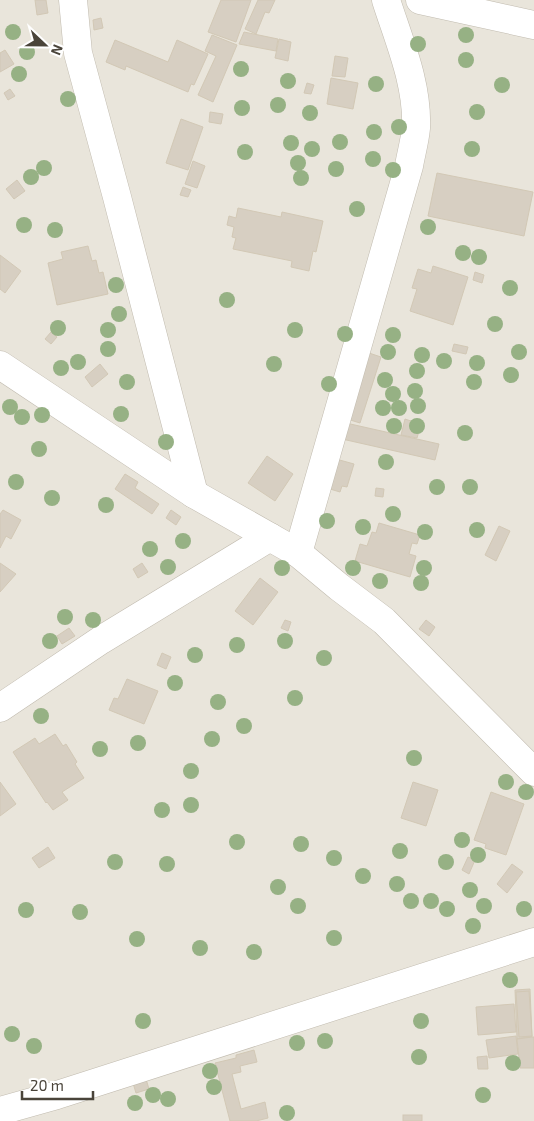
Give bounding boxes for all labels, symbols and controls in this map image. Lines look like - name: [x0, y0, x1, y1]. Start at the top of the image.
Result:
- north arrow: [20, 20, 70, 70]
- text: N: [48, 42, 67, 58]
- scale bar: [22, 1068, 94, 1100]
- text: 20 m: [30, 1076, 64, 1094]

